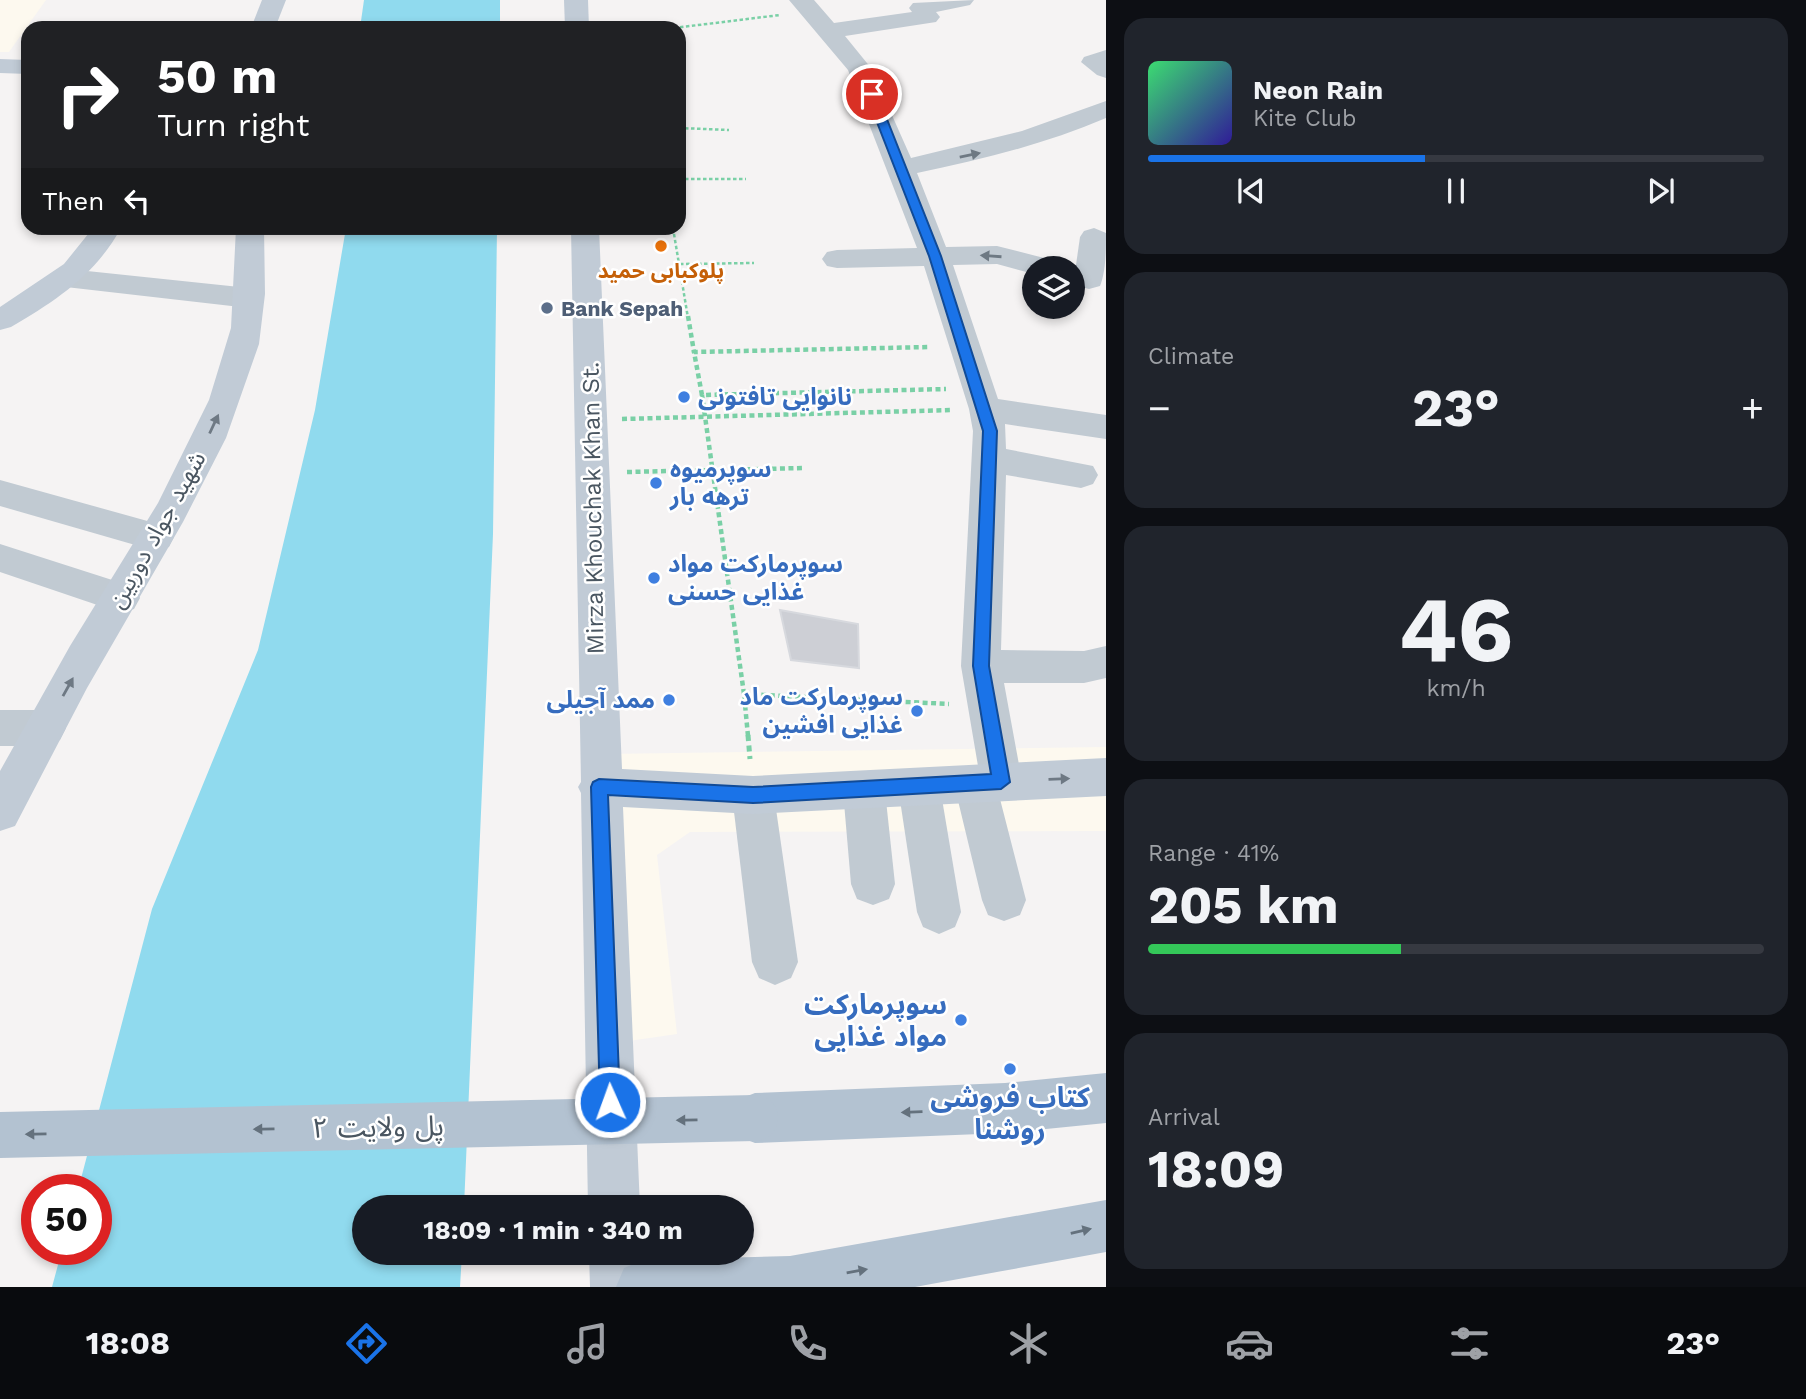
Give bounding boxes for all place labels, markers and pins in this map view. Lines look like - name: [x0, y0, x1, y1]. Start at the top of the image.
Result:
- pin: [842, 64, 902, 124]
- marker: پلوکبابی حمید: [653, 238, 669, 254]
- place label: پلوکبابی حمید: [598, 258, 724, 284]
- place label: Bank Sepah: [561, 296, 683, 321]
- marker: Bank Sepah: [539, 300, 555, 316]
- place label: نانوایی تافتونی: [698, 383, 852, 411]
- marker: نانوایی تافتونی: [676, 389, 692, 405]
- place label: سوپرمیوه ترهه بار: [669, 455, 772, 511]
- marker: سوپرمیوه ترهه بار: [648, 475, 664, 491]
- place label: سوپرمارکت مواد غذایی حسنی: [668, 550, 843, 606]
- marker: سوپرمارکت مواد غذایی حسنی: [646, 570, 662, 586]
- place label: سوپرمارکت ماد غذایی افشین: [740, 683, 903, 739]
- place label: ممد آجیلی: [547, 686, 655, 714]
- marker: ممد آجیلی: [661, 692, 677, 708]
- marker: سوپرمارکت ماد غذایی افشین: [909, 703, 925, 719]
- place label: سوپرمارکت مواد غذایی: [804, 988, 947, 1053]
- marker: سوپرمارکت مواد غذایی: [953, 1012, 969, 1028]
- marker: کتاب فروشی روشنا: [1002, 1061, 1018, 1077]
- place label: کتاب فروشی روشنا: [930, 1081, 1090, 1146]

